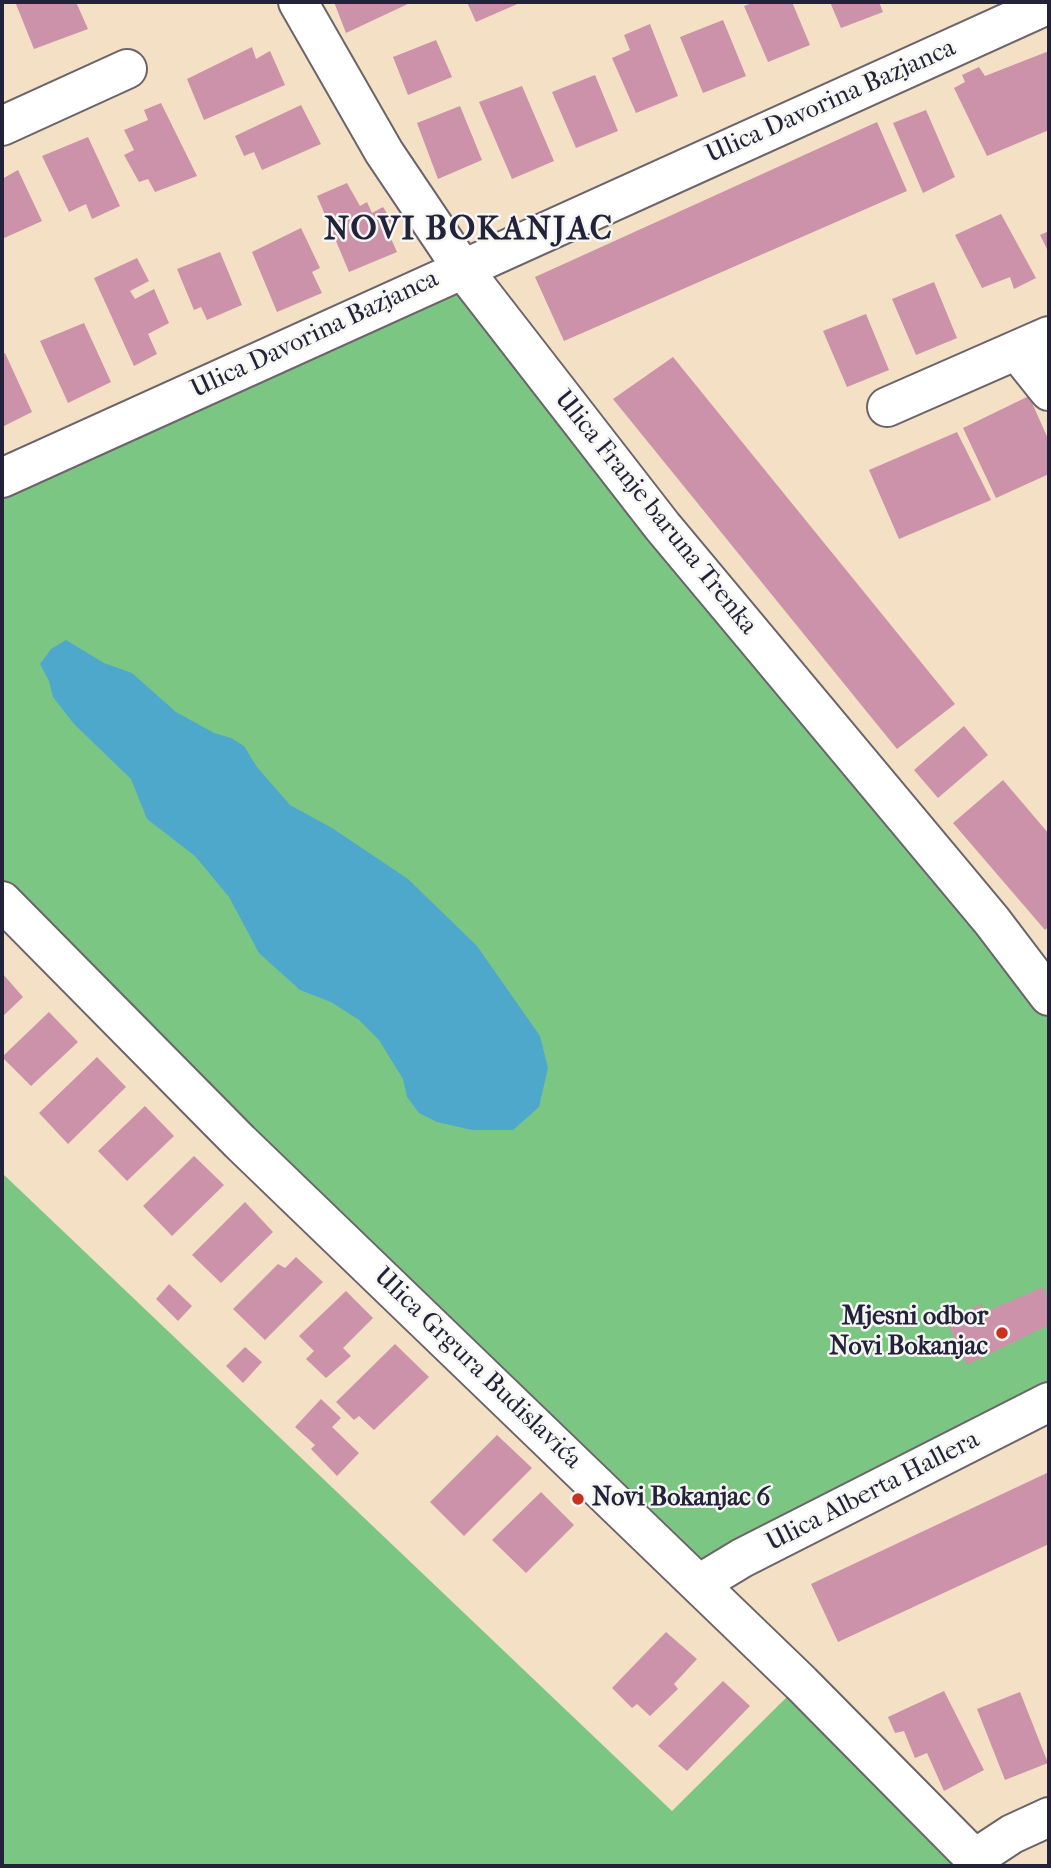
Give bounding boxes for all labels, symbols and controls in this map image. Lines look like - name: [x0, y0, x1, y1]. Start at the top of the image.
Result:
- street label: Ulica Davorina Bazjanca: [701, 33, 961, 171]
- district label: NOVI BOKANJAC: [326, 211, 612, 251]
- street label: Ulica Davorina Bazjanca: [186, 264, 444, 406]
- street label: Ulica Franje baruna Trenka: [547, 385, 763, 641]
- street label: Ulica Grgura Budislavića: [367, 1262, 587, 1476]
- place label: Mjesni odbor Novi Bokanjac: [829, 1302, 988, 1364]
- marker: Mjesni odbor Novi Bokanjac: [994, 1325, 1010, 1341]
- street label: Ulica Alberta Hallera: [761, 1425, 985, 1559]
- place label: Novi Bokanjac 6: [592, 1483, 770, 1515]
- marker: Novi Bokanjac 6: [570, 1491, 586, 1507]

